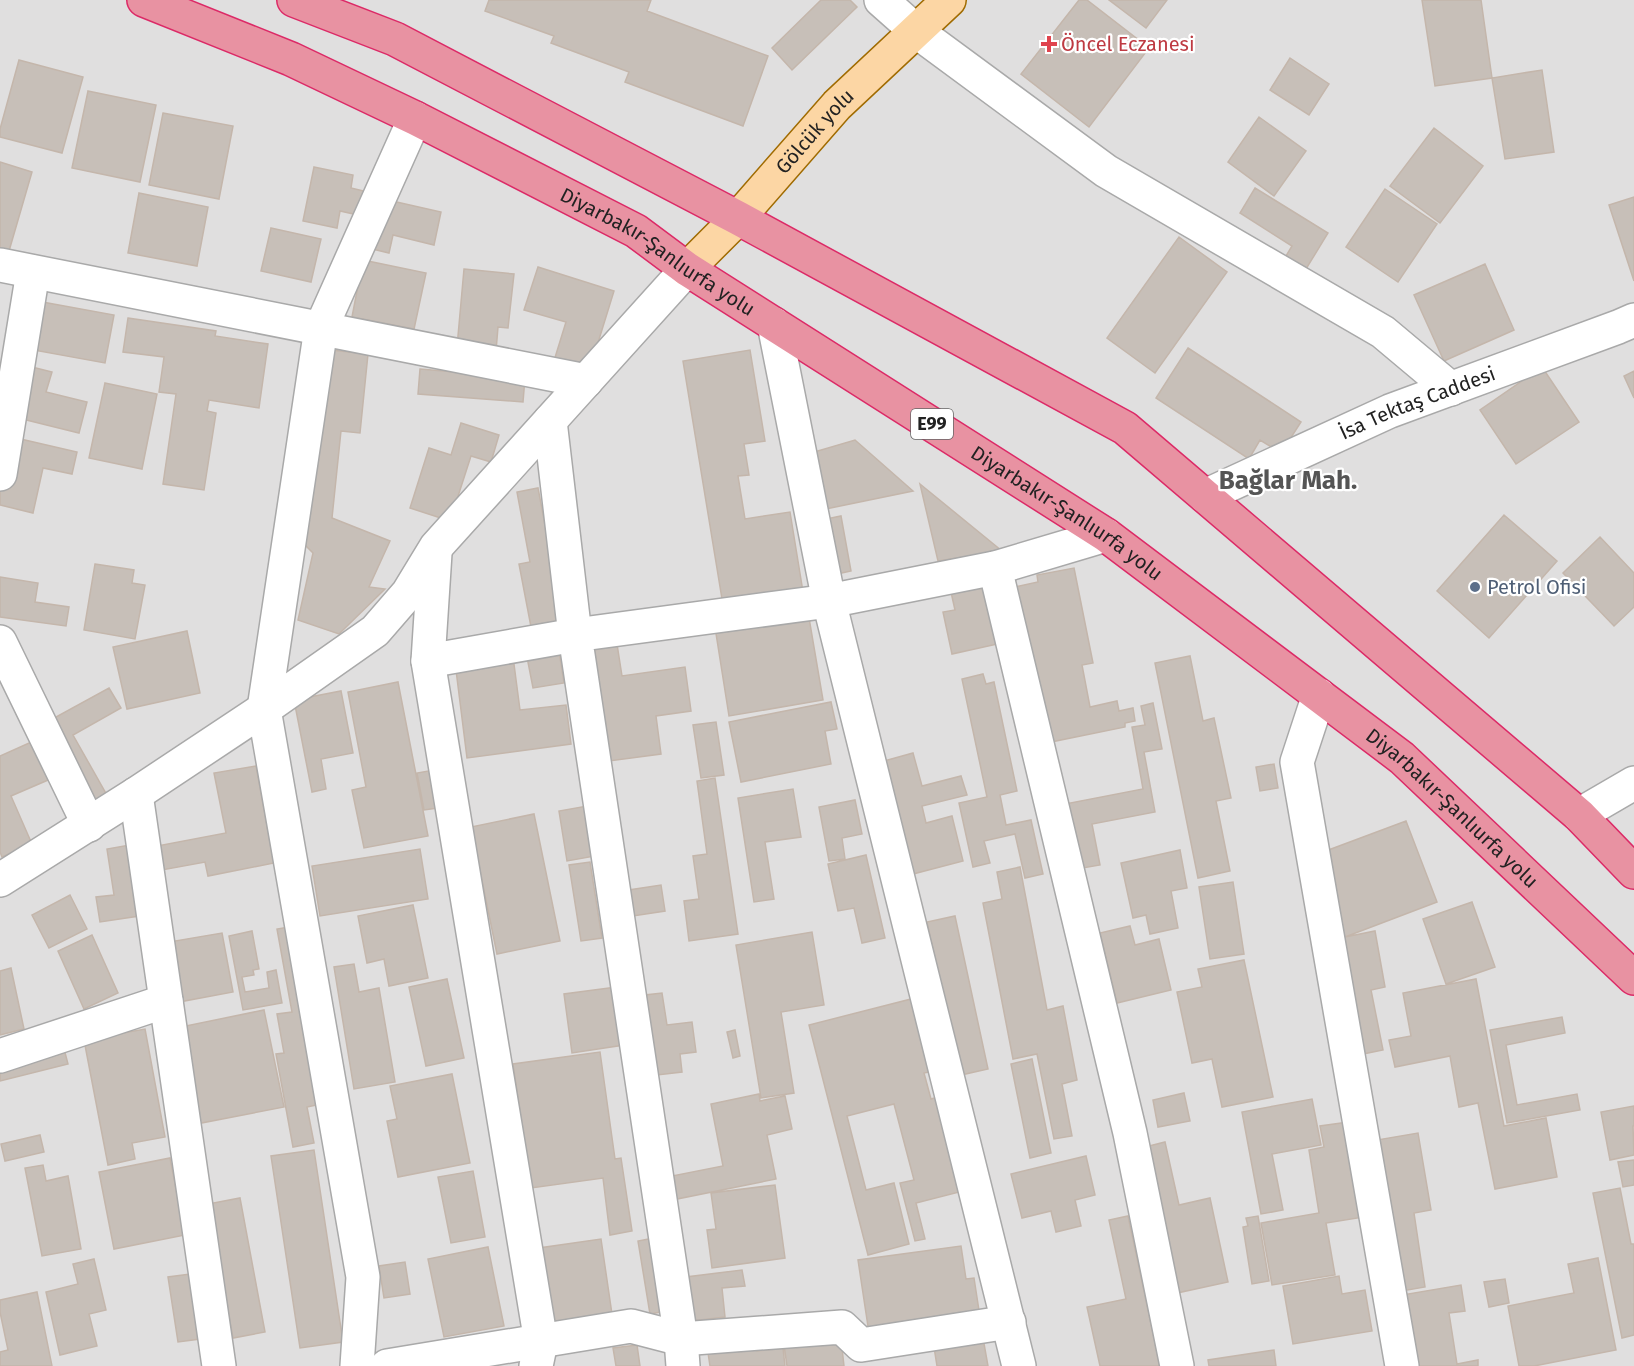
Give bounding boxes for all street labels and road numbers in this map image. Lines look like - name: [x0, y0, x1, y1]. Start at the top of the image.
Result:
- street label: Gölcük yolu: [771, 84, 859, 178]
- street label: Diyarbakır-Şanlıurfa yolu: [556, 182, 759, 321]
- street label: İsa Tektaş Caddesi: [1335, 361, 1499, 445]
- road number: E99: [911, 409, 953, 439]
- street label: Diyarbakır-Şanlıurfa yolu: [967, 440, 1167, 585]
- street label: Diyarbakır-Şanlıurfa yolu: [1361, 723, 1543, 893]

